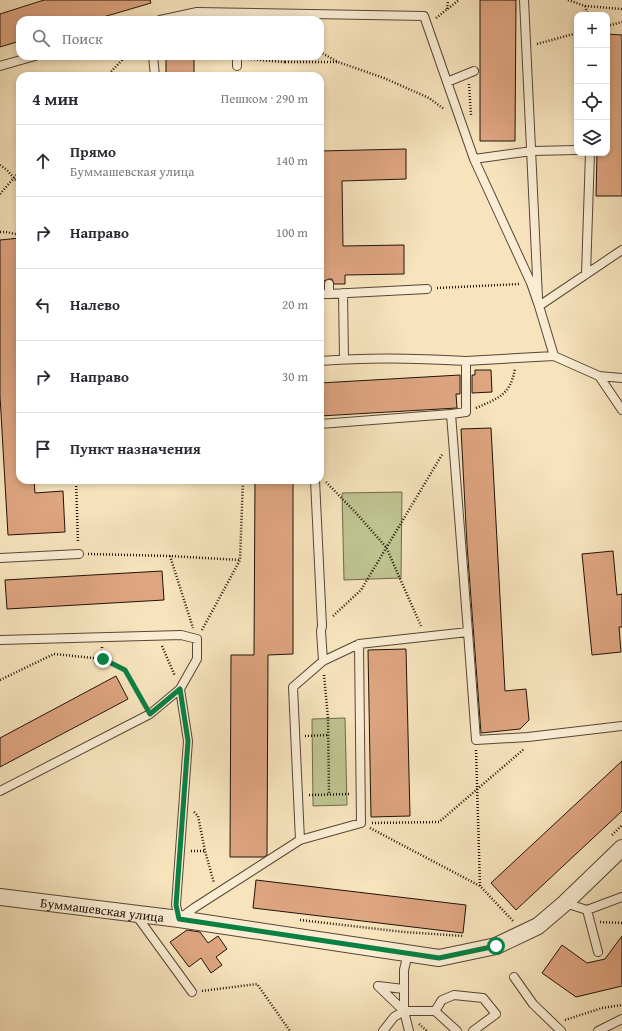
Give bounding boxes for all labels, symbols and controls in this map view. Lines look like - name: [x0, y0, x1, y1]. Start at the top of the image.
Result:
- map controls: [574, 12, 610, 156]
- button: +: [574, 12, 610, 48]
- search box: [16, 16, 324, 60]
- icon: search: [30, 27, 52, 49]
- text: Поиск: [62, 28, 103, 49]
- button: −: [574, 48, 610, 84]
- button: locate: [574, 84, 610, 120]
- text: 4 мин: [32, 86, 78, 111]
- text: Пешком · 290 m: [221, 89, 308, 108]
- button: layers: [574, 120, 610, 156]
- text: Прямо: [70, 141, 116, 162]
- icon: ahead: [32, 150, 54, 172]
- text: 140 m: [276, 151, 308, 170]
- text: Буммашевская улица: [70, 162, 194, 181]
- icon: right: [32, 222, 54, 244]
- text: Направо: [70, 222, 129, 243]
- text: 100 m: [276, 223, 308, 242]
- icon: left: [32, 294, 54, 316]
- text: Налево: [70, 294, 120, 315]
- text: 20 m: [282, 295, 308, 314]
- icon: right: [32, 366, 54, 388]
- text: Направо: [70, 366, 129, 387]
- text: 30 m: [282, 367, 308, 386]
- icon: arrive: [32, 438, 54, 460]
- text: Пункт назначения: [70, 438, 201, 459]
- route end: [94, 650, 112, 668]
- street label: Буммашевская улица: [39, 893, 166, 927]
- route start: [487, 937, 505, 955]

